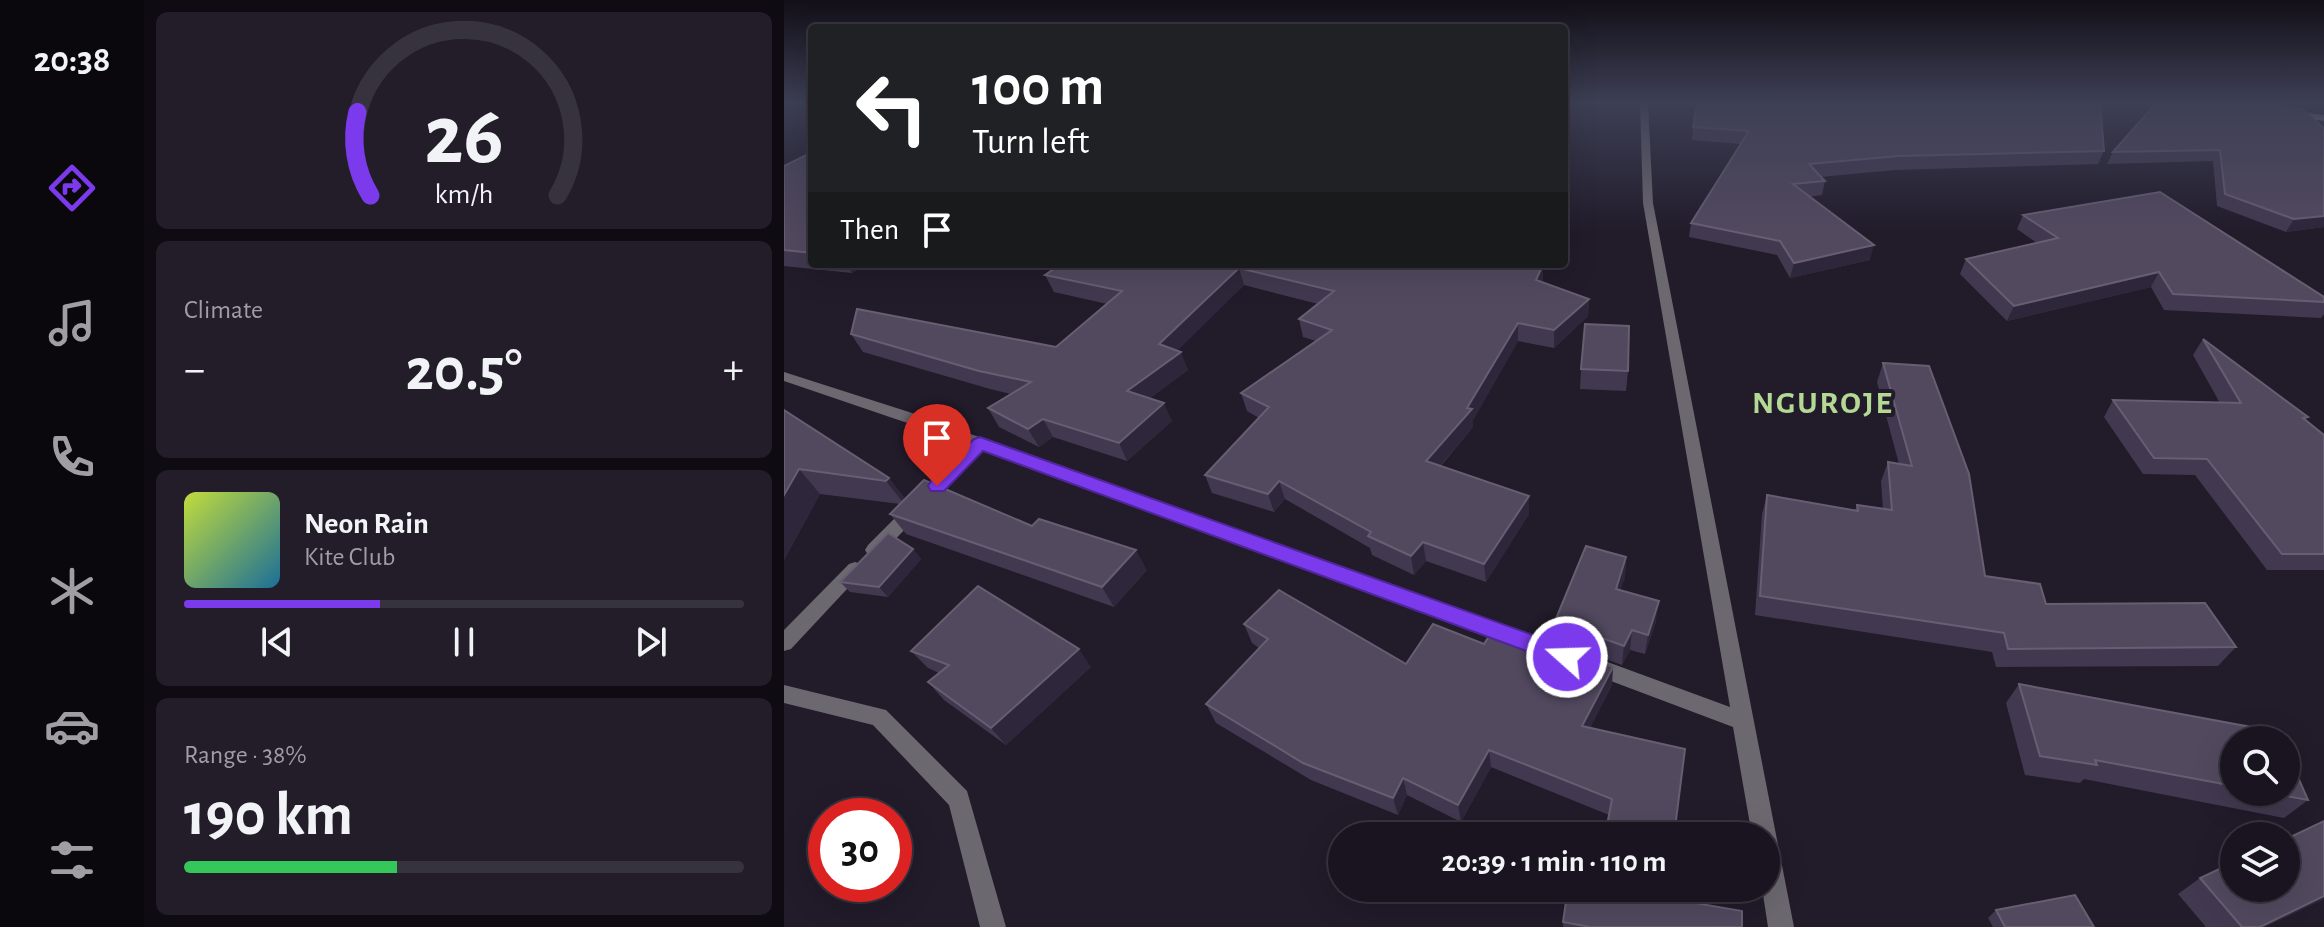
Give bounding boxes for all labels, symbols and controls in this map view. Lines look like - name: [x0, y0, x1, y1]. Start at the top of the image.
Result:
- text: 20:38: [33, 42, 111, 78]
- icon: left: [840, 56, 944, 160]
- text: 100 m: [972, 59, 1104, 115]
- text: 26: [424, 95, 504, 179]
- text: Turn left: [972, 124, 1089, 160]
- icon: directions: [44, 160, 100, 216]
- text: km/h: [435, 181, 493, 210]
- icon: arrive: [915, 208, 959, 252]
- text: Then: [840, 215, 899, 245]
- icon: music: [44, 295, 100, 351]
- text: Climate: [184, 297, 263, 323]
- text: 20.5°: [406, 341, 522, 401]
- text: −: [184, 348, 205, 392]
- text: +: [723, 348, 744, 392]
- district label: NGUROJE: [1752, 387, 1894, 419]
- pin: [903, 404, 971, 486]
- icon: arrive: [915, 416, 959, 460]
- icon: phone: [44, 429, 100, 485]
- text: Neon Rain: [304, 509, 429, 539]
- text: Kite Club: [304, 544, 395, 570]
- icon: climate: [44, 563, 100, 619]
- position arrow: [1525, 615, 1609, 699]
- icon: previous: [255, 620, 299, 664]
- icon: pause: [442, 620, 486, 664]
- icon: next: [629, 620, 673, 664]
- icon: car: [44, 698, 100, 754]
- map controls: [2220, 726, 2300, 902]
- button: search: [2220, 726, 2300, 806]
- text: Range · 38%: [184, 742, 307, 768]
- text: 190 km: [184, 786, 353, 846]
- speed limit sign: 30: [808, 798, 912, 902]
- button: layers: [2220, 822, 2300, 902]
- icon: filters: [44, 832, 100, 888]
- text: 20:39 · 1 min · 110 m: [1441, 847, 1667, 877]

